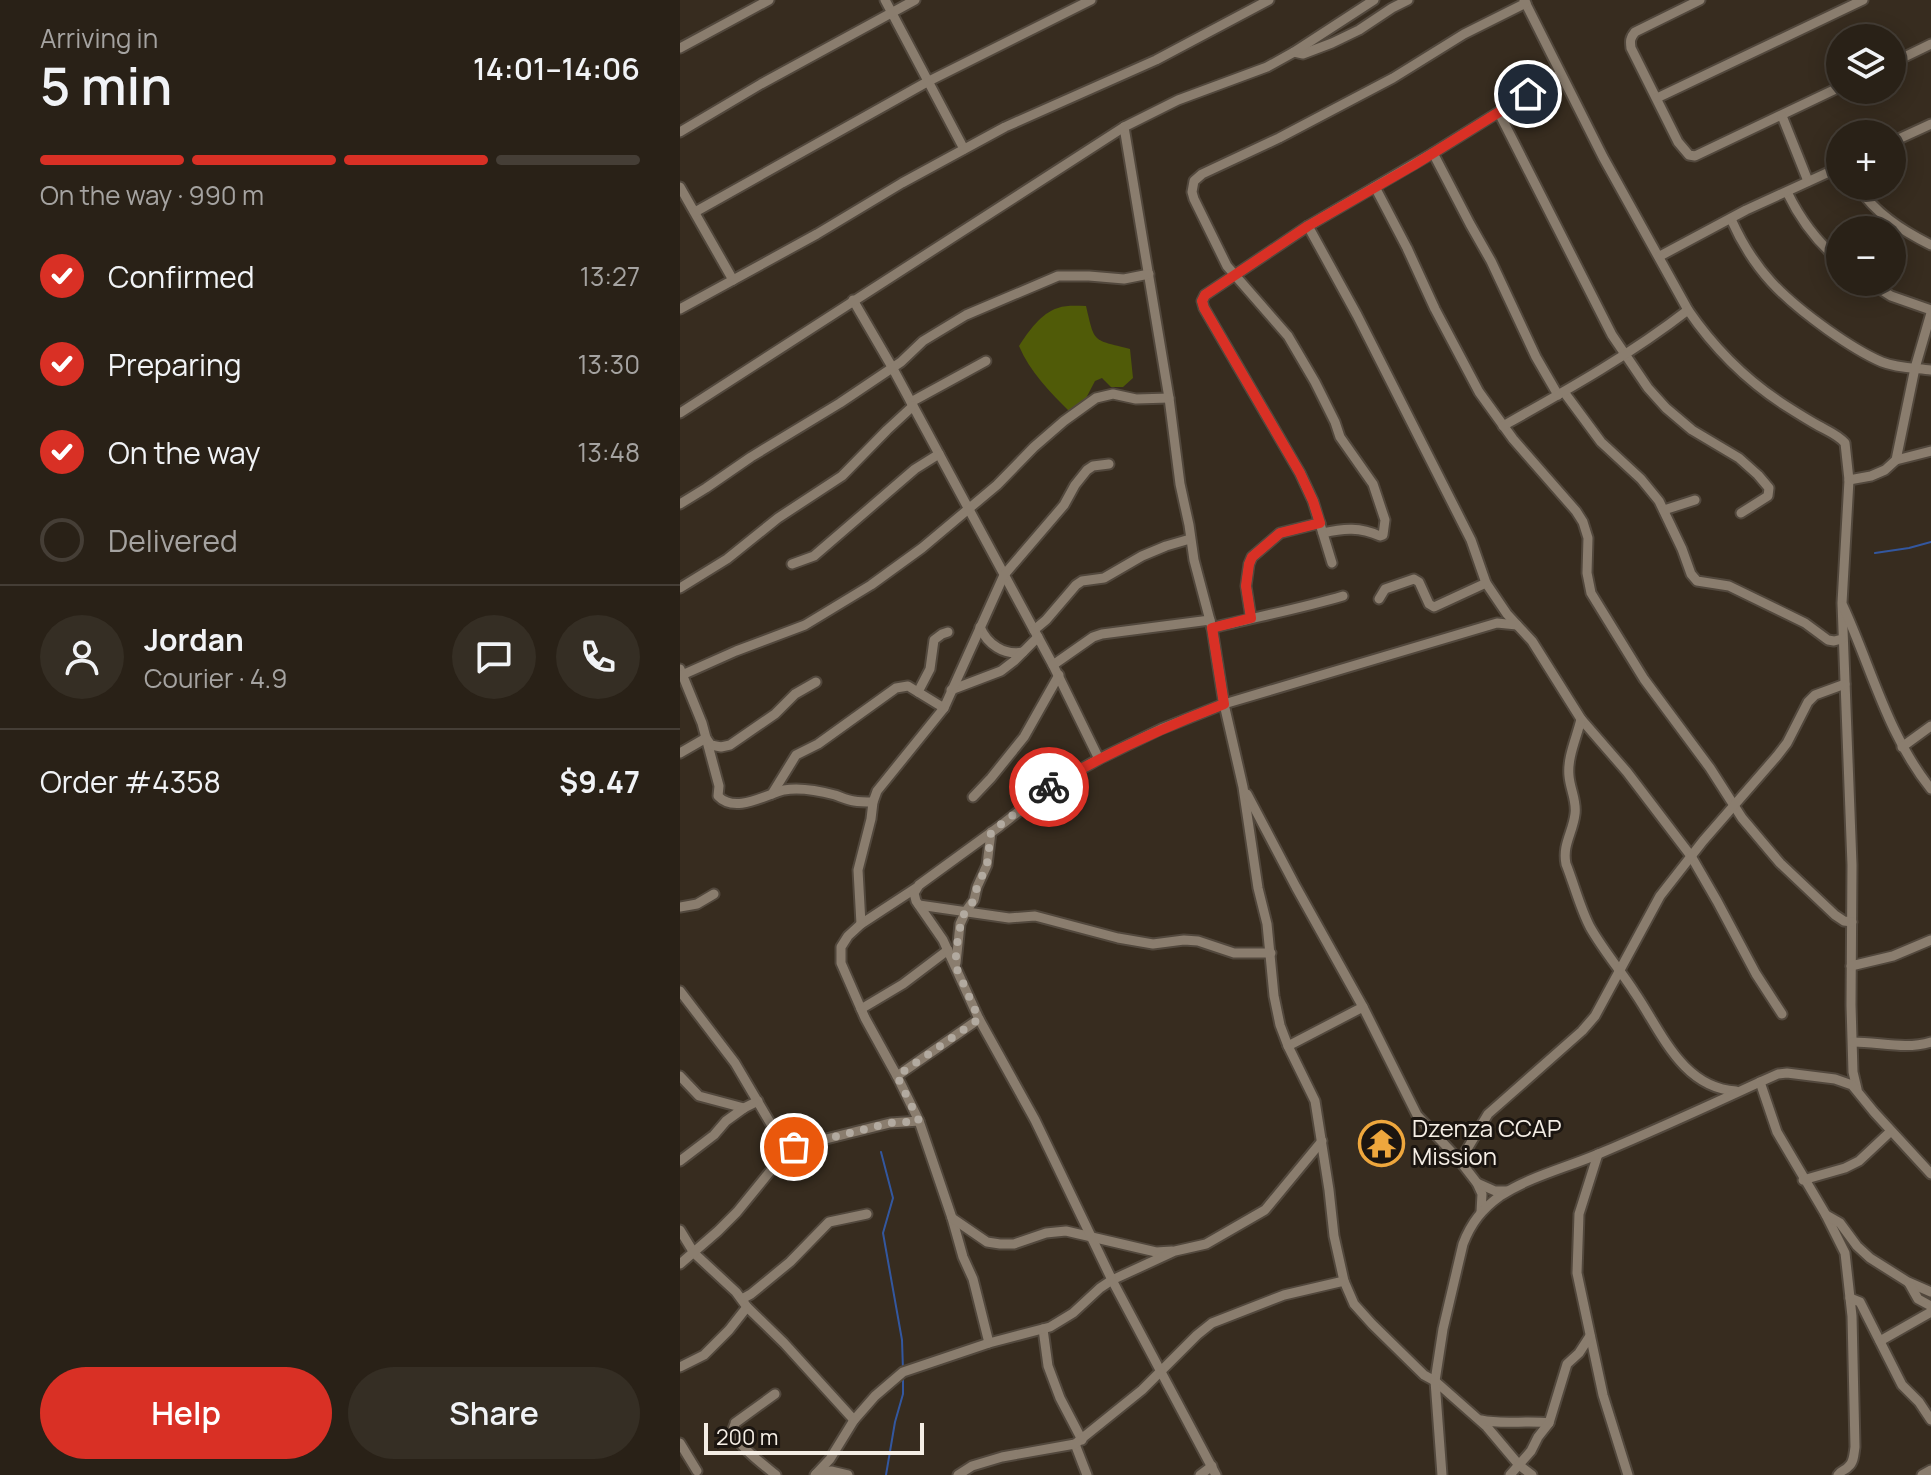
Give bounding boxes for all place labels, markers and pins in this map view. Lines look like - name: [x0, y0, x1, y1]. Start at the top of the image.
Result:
- pin: [1494, 60, 1562, 128]
- place label: Dzenza CCAP Mission: [1412, 1111, 1561, 1172]
- pin: [760, 1113, 828, 1181]
- temple icon: Dzenza CCAP Mission: [1357, 1119, 1405, 1167]

